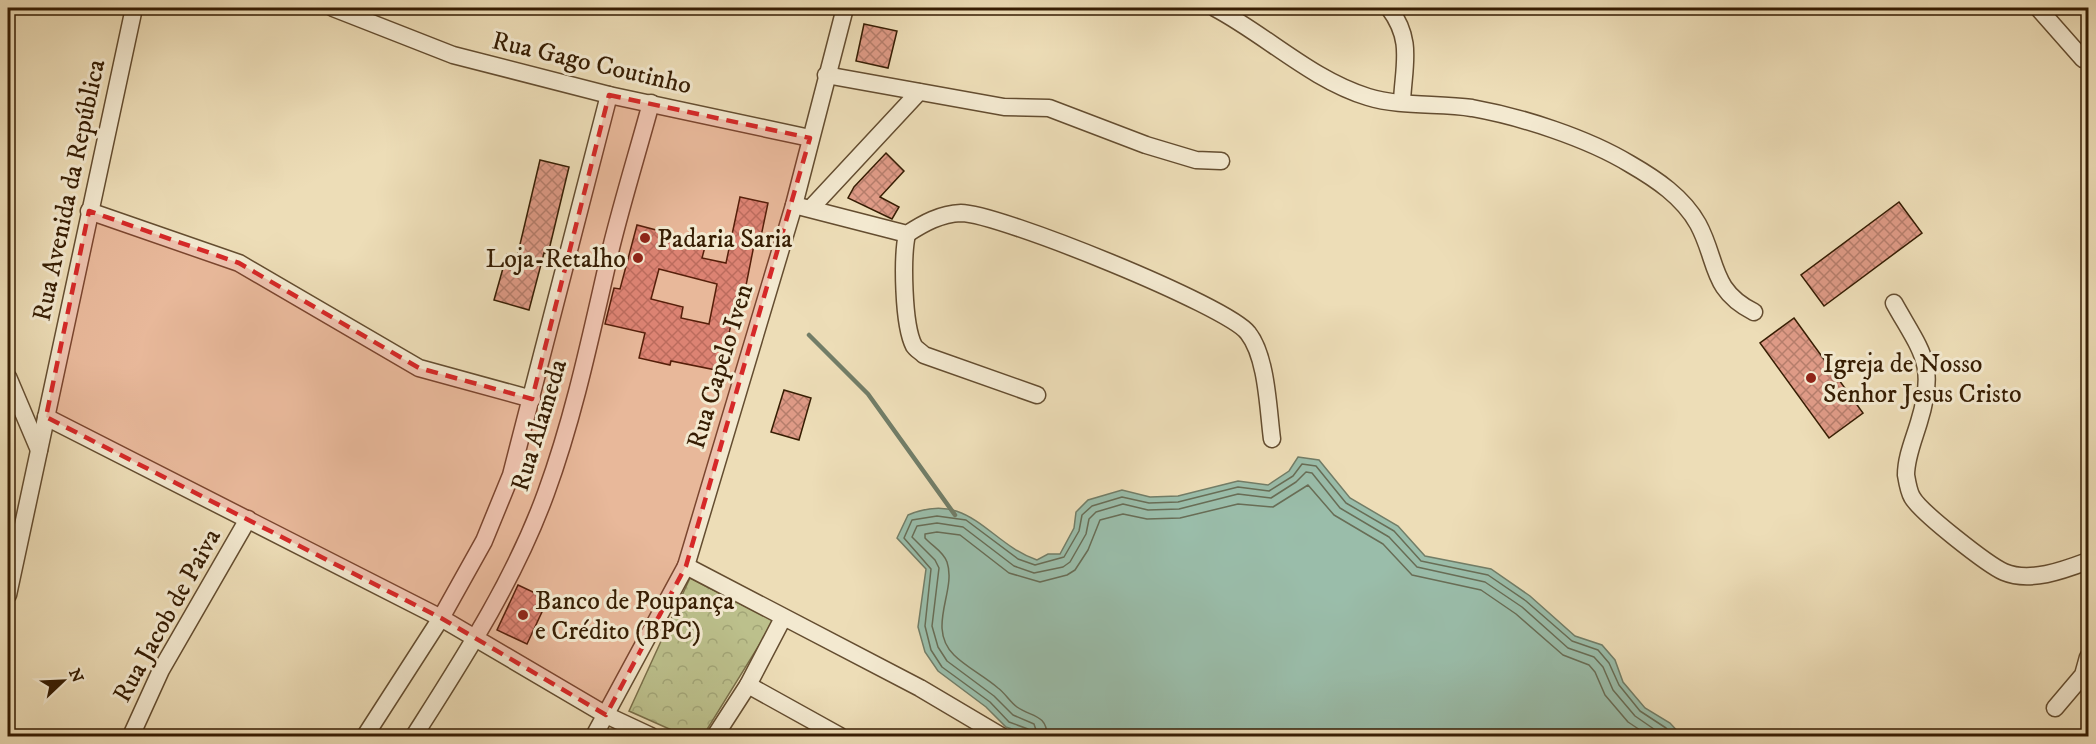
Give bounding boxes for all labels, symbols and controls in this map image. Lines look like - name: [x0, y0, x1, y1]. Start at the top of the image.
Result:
- street label: Rua Gago Coutinho: [489, 24, 695, 102]
- street label: Rua Avenida da República: [26, 57, 113, 324]
- place label: Padaria Saria: [657, 223, 792, 256]
- marker: Padaria Saria: [638, 231, 652, 245]
- place label: Loja-Retalho: [485, 243, 626, 276]
- marker: Loja-Retalho: [631, 251, 645, 265]
- street label: Rua Capelo Iven: [680, 280, 761, 453]
- place label: Igreja de Nosso Senhor Jesus Cristo: [1823, 348, 2022, 411]
- street label: Rua Alameda: [504, 356, 575, 495]
- marker: Igreja de Nosso Senhor Jesus Cristo: [1804, 371, 1818, 385]
- street label: Rua Jacob de Paiva: [106, 523, 229, 708]
- place label: Banco de Poupança e Crédito (BPC): [535, 585, 734, 648]
- marker: Banco de Poupança e Crédito (BPC): [516, 608, 530, 622]
- north arrow: [33, 651, 93, 711]
- text: N: [64, 666, 88, 685]

